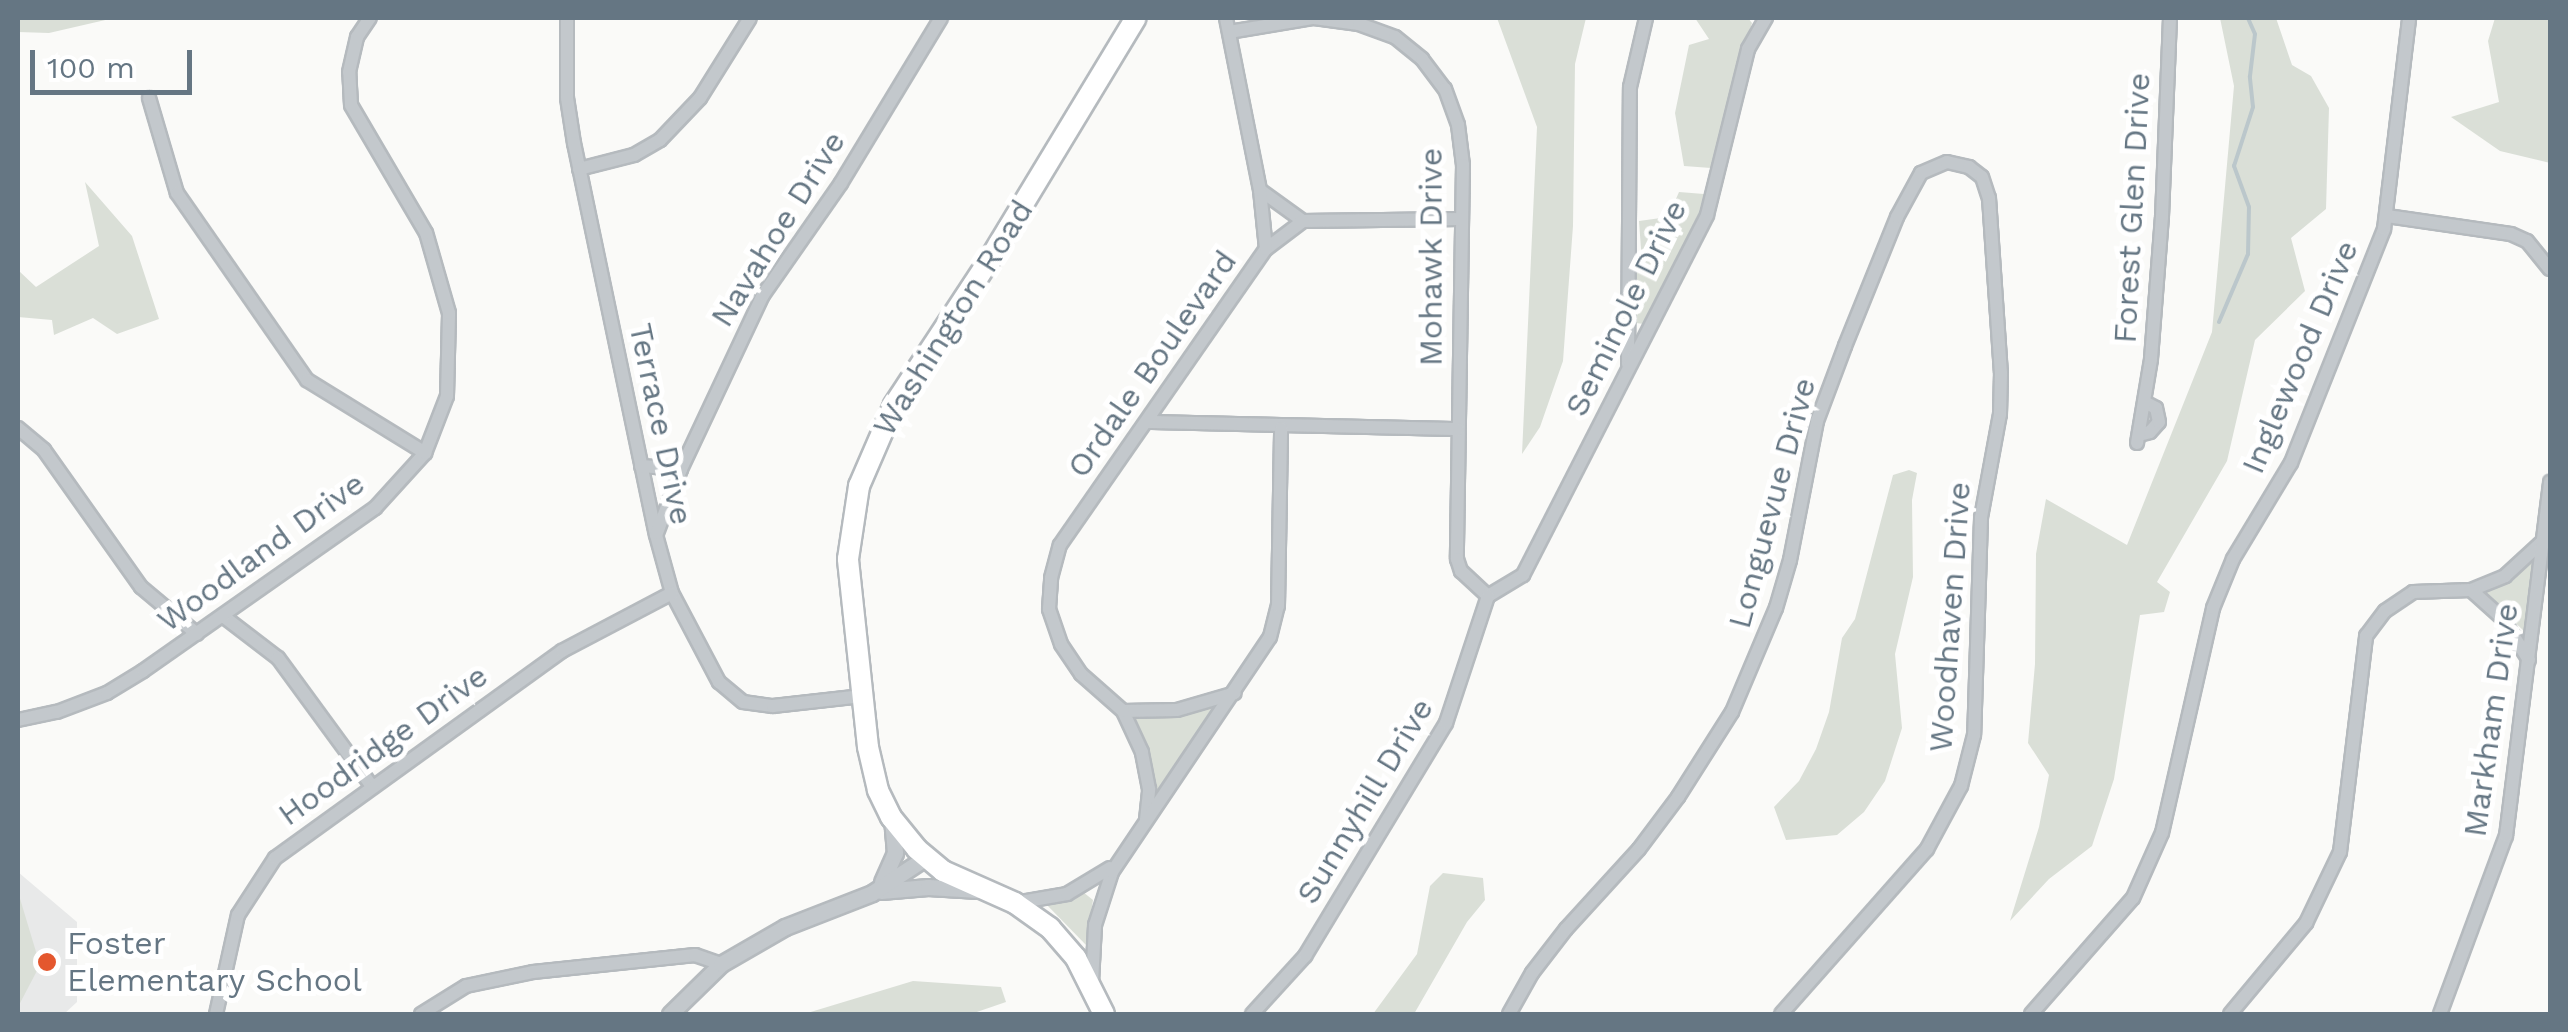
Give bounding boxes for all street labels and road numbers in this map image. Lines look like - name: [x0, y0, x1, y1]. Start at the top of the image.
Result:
- street label: Forest Glen Drive: [2106, 72, 2158, 344]
- street label: Navahoe Drive: [703, 124, 853, 334]
- street label: Mohawk Drive: [1412, 147, 1450, 367]
- street label: Washington Road: [865, 193, 1041, 443]
- street label: Seminole Drive: [1557, 194, 1695, 422]
- street label: Inglewood Drive: [2234, 235, 2366, 479]
- street label: Ordale Boulevard: [1059, 243, 1245, 485]
- street label: Terrace Drive: [621, 320, 701, 528]
- street label: Longuevue Drive: [1720, 374, 1824, 632]
- street label: Woodland Drive: [150, 464, 372, 640]
- street label: Woodhaven Drive: [1921, 481, 1979, 753]
- street label: Markham Drive: [2456, 601, 2526, 839]
- street label: Hoodridge Drive: [271, 656, 495, 834]
- street label: Sunnyhill Drive: [1288, 691, 1442, 911]

